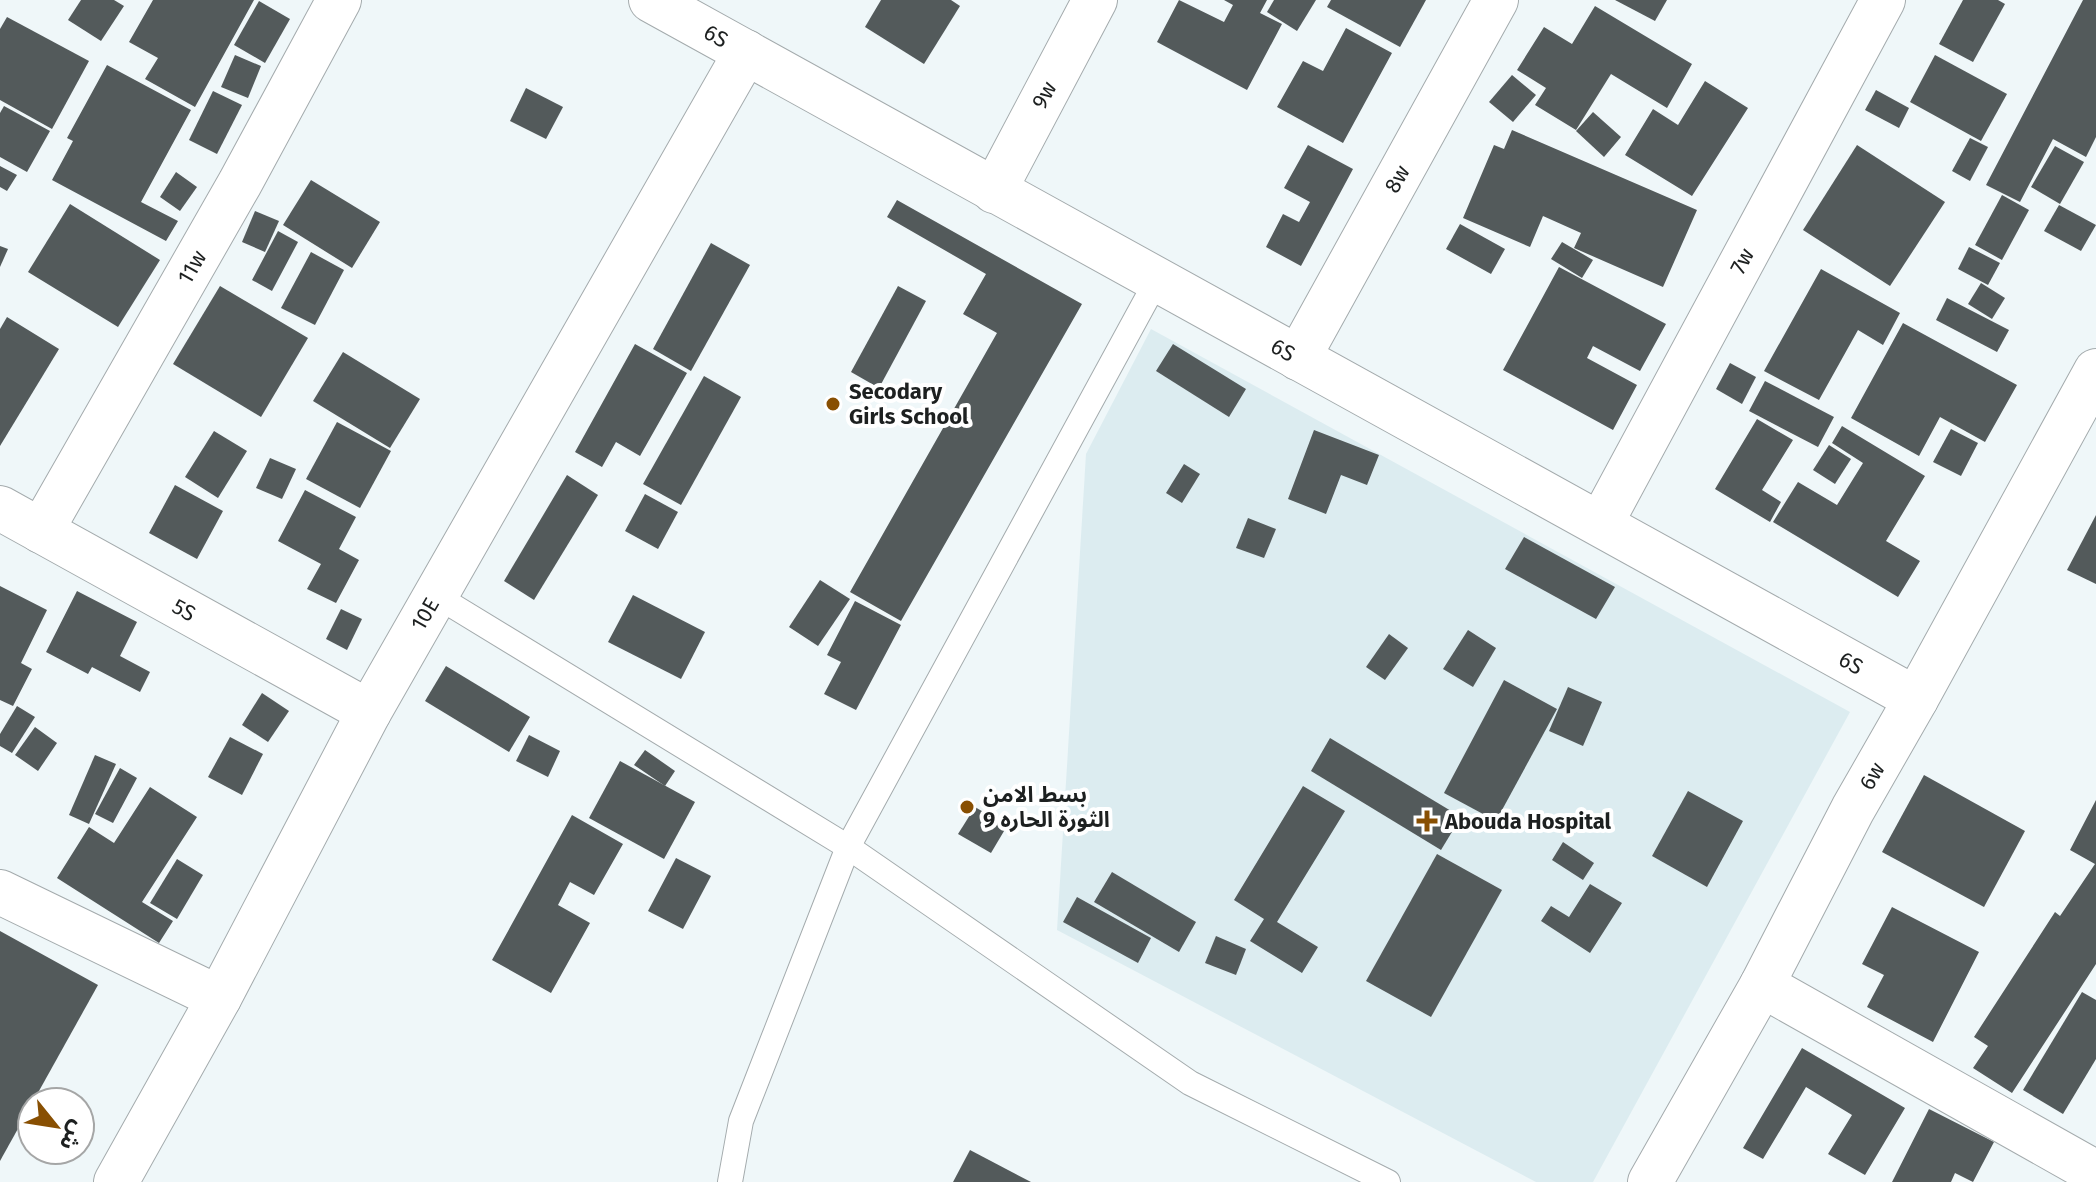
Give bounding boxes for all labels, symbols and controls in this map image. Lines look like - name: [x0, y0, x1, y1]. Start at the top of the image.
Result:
- street label: 6S: [699, 18, 733, 54]
- street label: 9w: [1026, 76, 1062, 113]
- street label: 8w: [1378, 160, 1416, 198]
- street label: 7w: [1724, 243, 1760, 279]
- street label: 11w: [172, 245, 212, 289]
- street label: 6S: [1266, 332, 1300, 368]
- place label: Secodary Girls School: [849, 378, 969, 430]
- marker: Secodary Girls School: [824, 395, 842, 413]
- street label: 5S: [168, 593, 200, 627]
- street label: 10E: [405, 593, 445, 635]
- street label: 6S: [1834, 645, 1868, 681]
- street label: 6w: [1853, 757, 1891, 795]
- place label: بسط الامن الثورة الحاره 9: [983, 781, 1110, 833]
- marker: بسط الامن الثورة الحاره 9: [958, 798, 976, 816]
- place label: Abouda Hospital: [1444, 808, 1612, 835]
- marker: Abouda Hospital: [1416, 810, 1438, 832]
- north arrow: [16, 1086, 96, 1166]
- text: ش: [54, 1116, 92, 1156]

